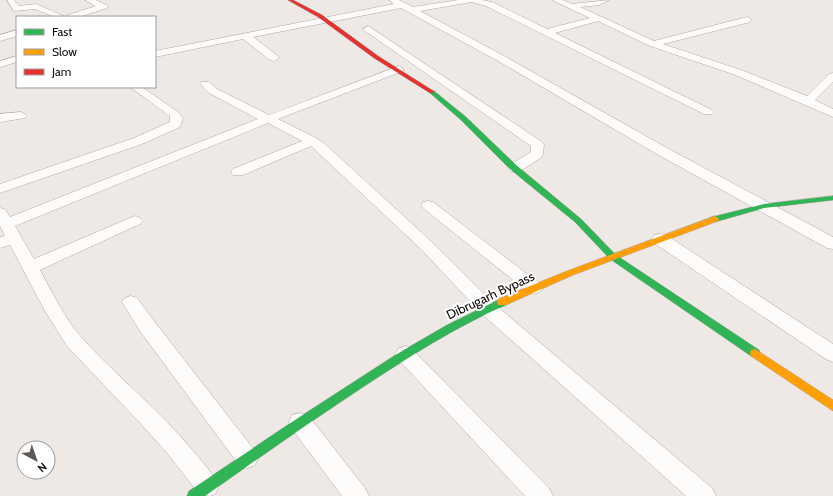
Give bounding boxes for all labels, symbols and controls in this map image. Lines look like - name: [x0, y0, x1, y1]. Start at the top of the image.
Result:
- legend: [16, 16, 156, 88]
- text: Fast: [52, 24, 72, 39]
- text: Slow: [52, 44, 77, 59]
- text: Jam: [51, 64, 71, 79]
- street label: Dibrugarh Bypass: [443, 267, 537, 322]
- north arrow: [16, 440, 56, 480]
- text: N: [35, 460, 50, 476]

